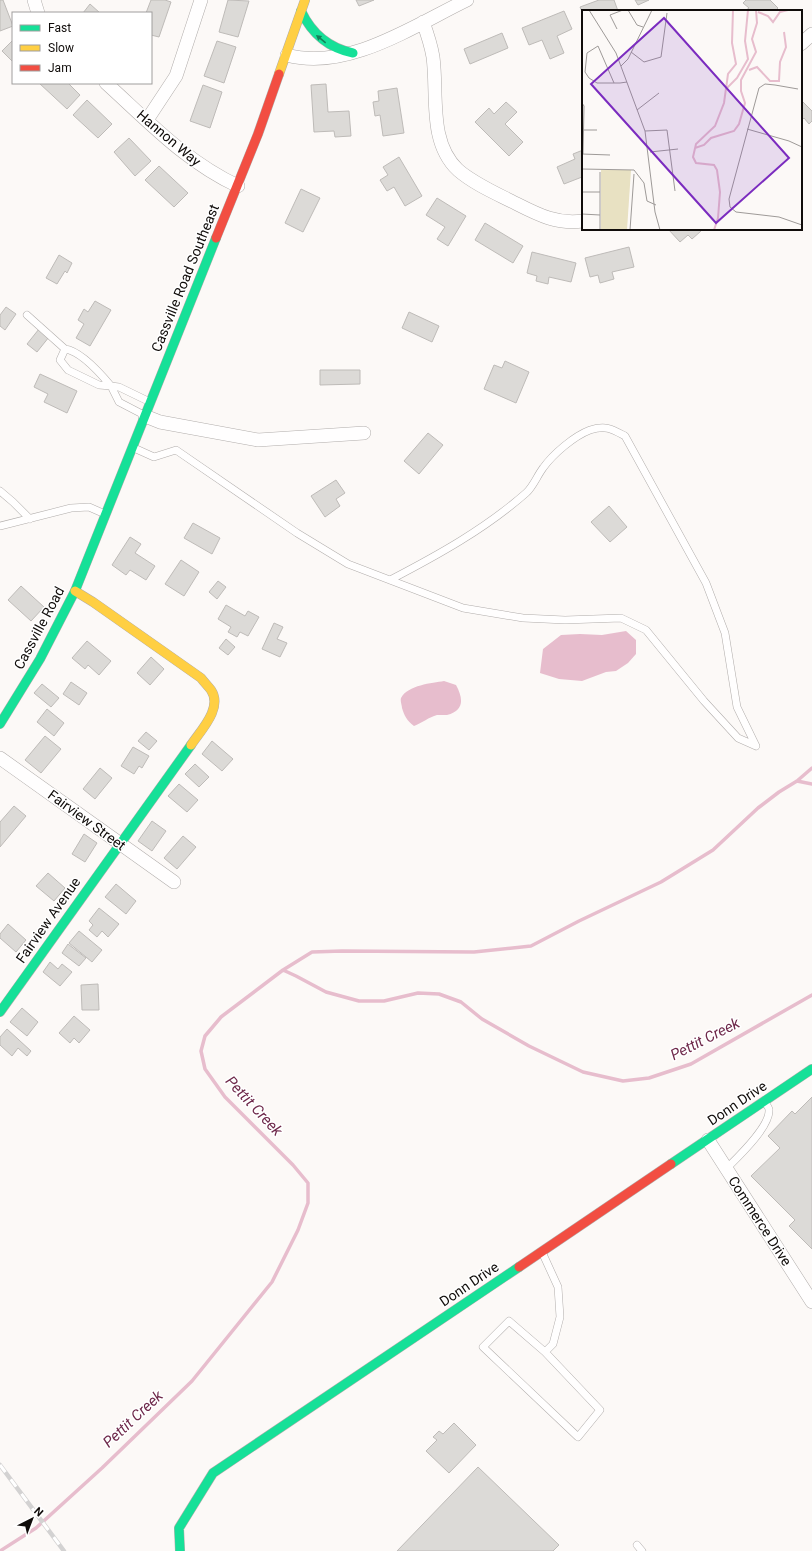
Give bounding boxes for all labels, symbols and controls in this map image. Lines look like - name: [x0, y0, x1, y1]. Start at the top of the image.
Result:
- inset map: [582, 10, 802, 230]
- legend: [12, 12, 152, 84]
- text: Fast: [48, 21, 71, 35]
- one-way arrow: [316, 35, 327, 44]
- text: Slow: [48, 41, 74, 55]
- text: Jam: [48, 61, 72, 75]
- street label: Hannon Way: [134, 107, 205, 170]
- street label: Cassville Road Southeast: [148, 201, 222, 354]
- street label: Cassville Road: [11, 584, 67, 672]
- street label: Fairview Street: [45, 787, 129, 854]
- street label: Fairview Avenue: [13, 874, 83, 966]
- water label: Pettit Creek: [667, 1014, 743, 1064]
- water label: Pettit Creek: [222, 1072, 287, 1140]
- street label: Donn Drive: [705, 1077, 769, 1129]
- street label: Commerce Drive: [725, 1173, 795, 1269]
- street label: Donn Drive: [437, 1258, 501, 1310]
- water label: Pettit Creek: [99, 1386, 167, 1451]
- north arrow: [12, 1499, 52, 1539]
- text: N: [31, 1505, 46, 1520]

